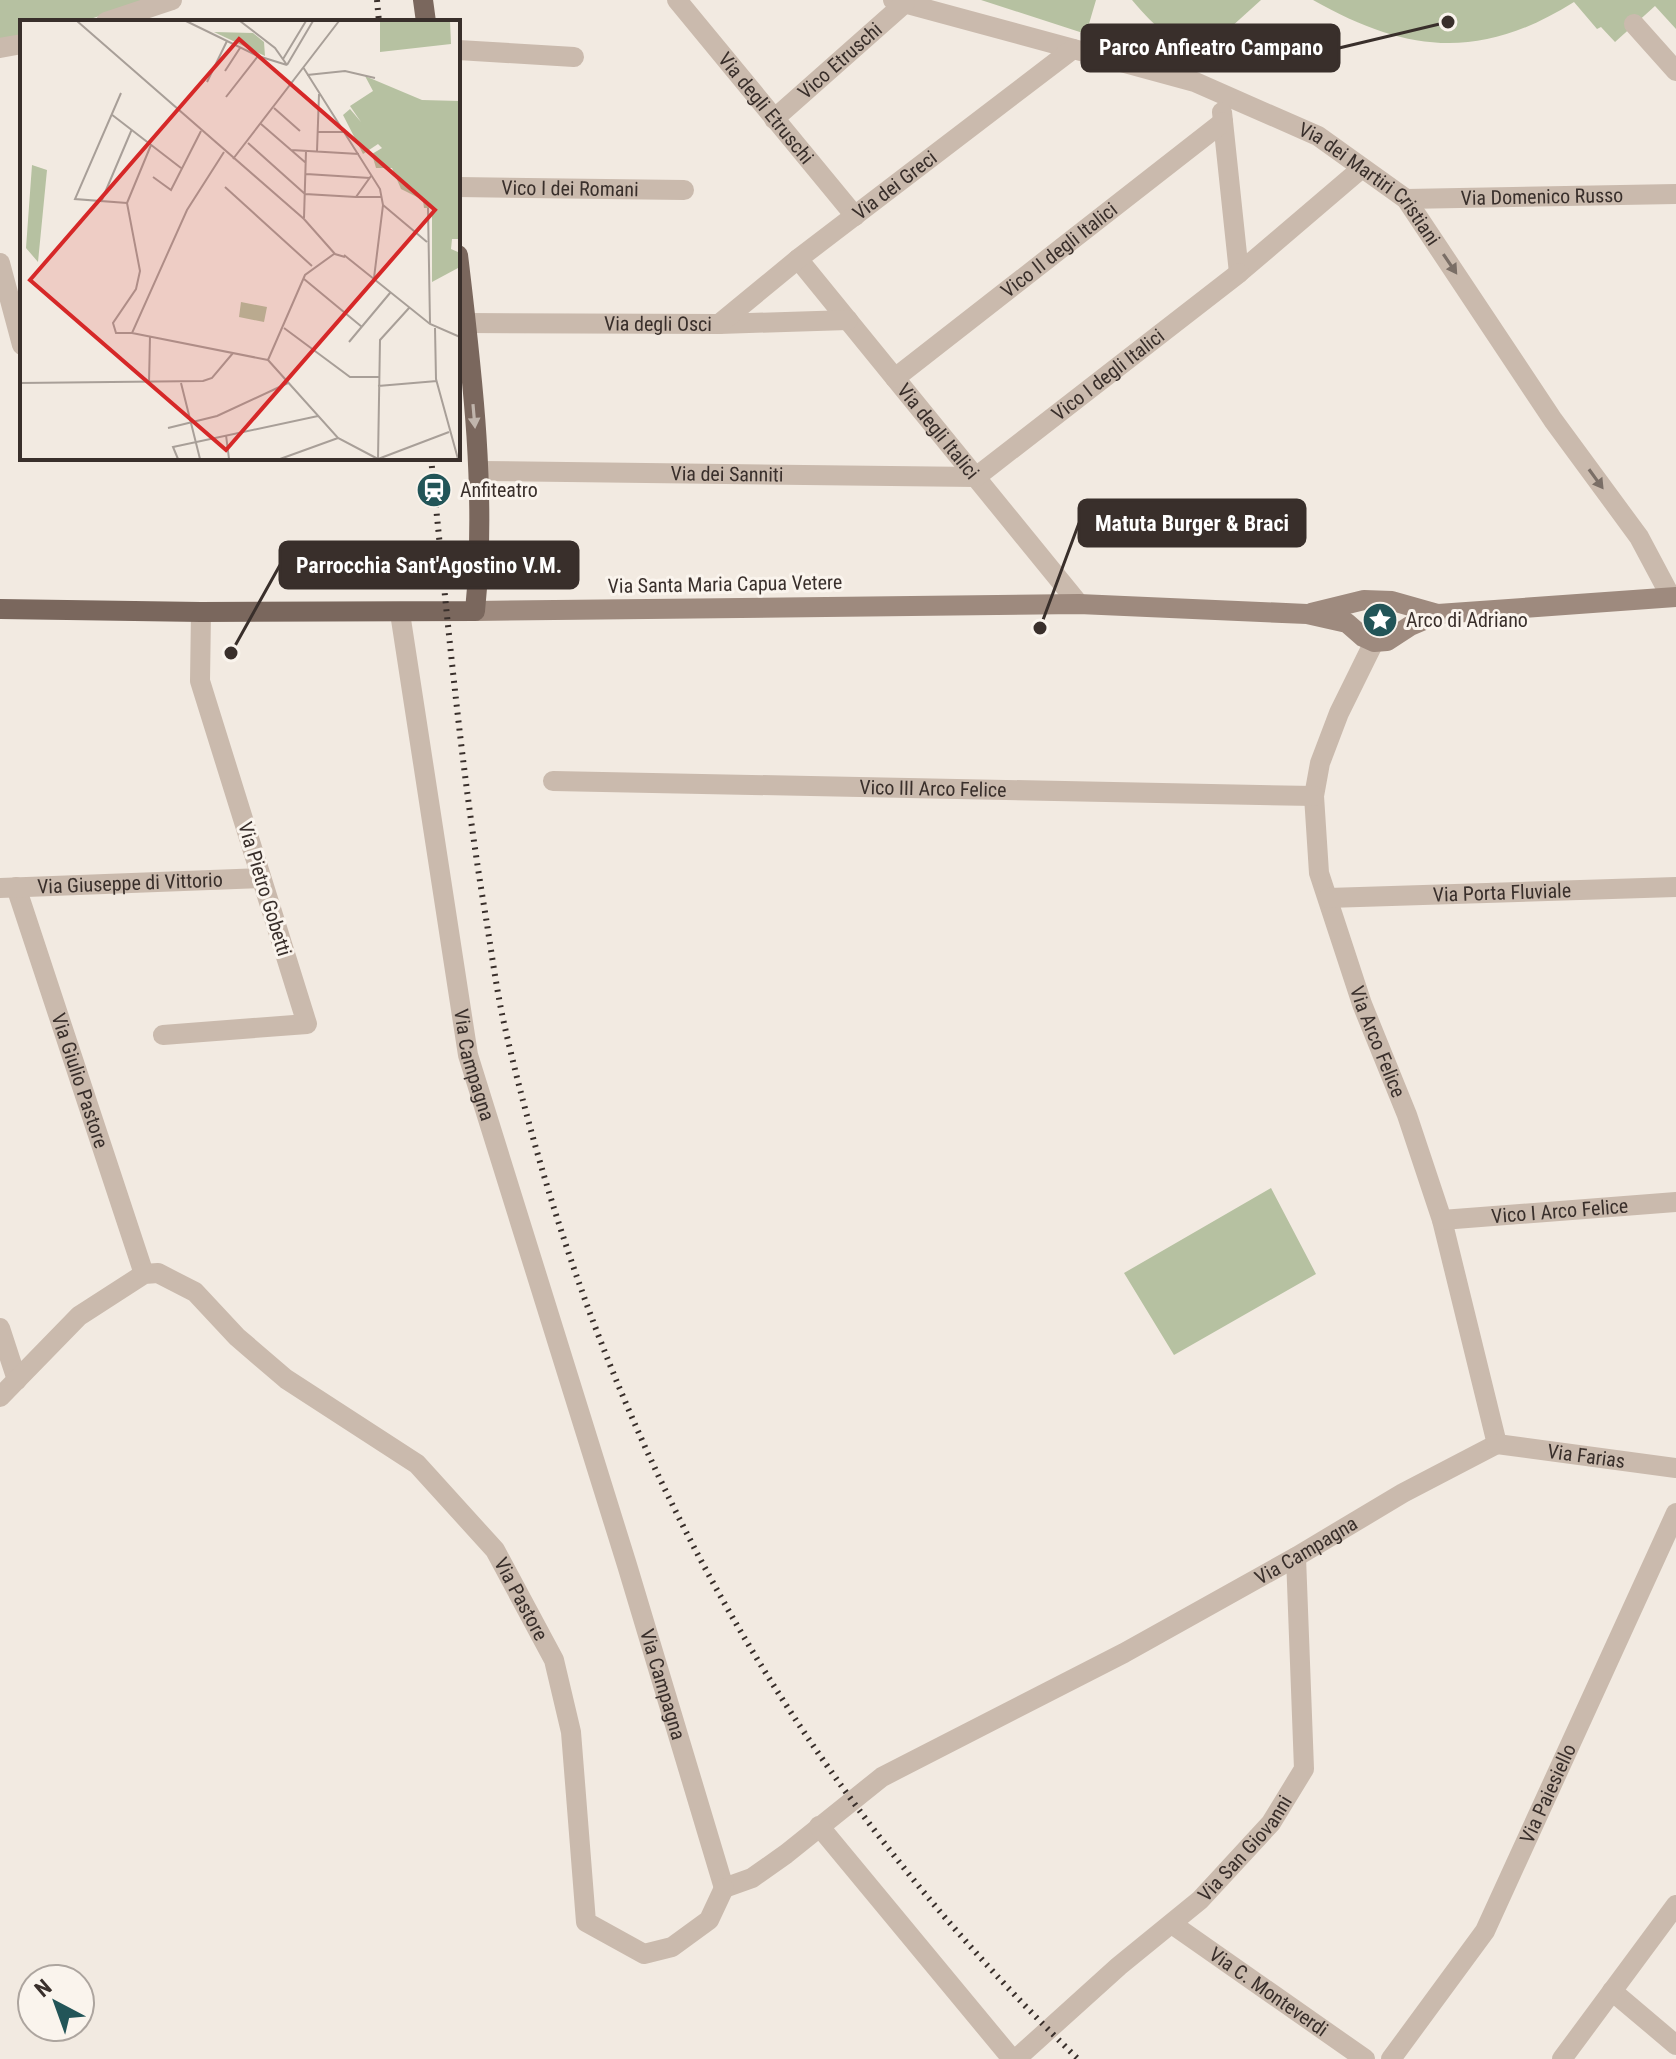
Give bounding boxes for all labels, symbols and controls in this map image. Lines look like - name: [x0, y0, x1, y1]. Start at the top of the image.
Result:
- street label: Vico Etruschi: [793, 17, 887, 104]
- inset map: [20, 20, 460, 460]
- callout: Parco Anfieatro Campano: [1082, 25, 1339, 71]
- text: Parco Anfieatro Campano: [1099, 35, 1323, 60]
- street label: Via degli Etruschi: [713, 47, 819, 169]
- street label: Via dei Martiri Cristiani: [1295, 117, 1445, 250]
- street label: Via dei Greci: [848, 145, 942, 225]
- street label: Vico I dei Romani: [501, 176, 639, 201]
- street label: Via Domenico Russo: [1460, 183, 1624, 210]
- street label: Vico II degli Italici: [996, 197, 1122, 303]
- one-way arrow: [1442, 254, 1457, 275]
- street label: Via degli Osci: [604, 312, 712, 336]
- street label: Vico I degli Italici: [1047, 324, 1169, 426]
- street label: Via degli Italici: [892, 378, 984, 484]
- one-way arrow: [468, 404, 481, 429]
- street label: Via dei Sanniti: [670, 461, 784, 487]
- one-way arrow: [1588, 469, 1604, 489]
- station icon: Anfiteatro: [415, 471, 453, 509]
- place label: Anfiteatro: [460, 478, 538, 502]
- callout: Matuta Burger & Braci: [1079, 500, 1305, 546]
- text: Matuta Burger & Braci: [1095, 511, 1289, 536]
- callout: Parrocchia Sant'Agostino V.M.: [280, 542, 578, 588]
- text: Parrocchia Sant'Agostino V.M.: [296, 553, 562, 578]
- street label: Via Santa Maria Capua Vetere: [608, 570, 842, 598]
- place icon: Arco di Adriano: [1361, 601, 1399, 639]
- place label: Arco di Adriano: [1406, 608, 1528, 632]
- street label: Vico III Arco Felice: [859, 775, 1007, 802]
- street label: Via Pietro Gobetti: [233, 819, 297, 959]
- street label: Via Giuseppe di Vittorio: [37, 867, 223, 899]
- street label: Via Porta Fluviale: [1432, 878, 1571, 907]
- street label: Via Arco Felice: [1345, 983, 1411, 1101]
- street label: Via Campagna: [449, 1007, 500, 1124]
- street label: Via Giulio Pastore: [47, 1010, 114, 1151]
- street label: Vico I Arco Felice: [1490, 1194, 1629, 1228]
- street label: Via Farias: [1546, 1439, 1627, 1473]
- street label: Via Campagna: [1251, 1511, 1362, 1590]
- street label: Via Pastore: [489, 1553, 553, 1645]
- street label: Via Campagna: [635, 1626, 691, 1743]
- street label: Via Paiesiello: [1515, 1740, 1581, 1847]
- street label: Via San Giovanni: [1193, 1791, 1297, 1906]
- street label: Via C. Monteverdi: [1205, 1942, 1333, 2041]
- north arrow: [16, 1963, 96, 2043]
- text: N: [30, 1974, 56, 2002]

